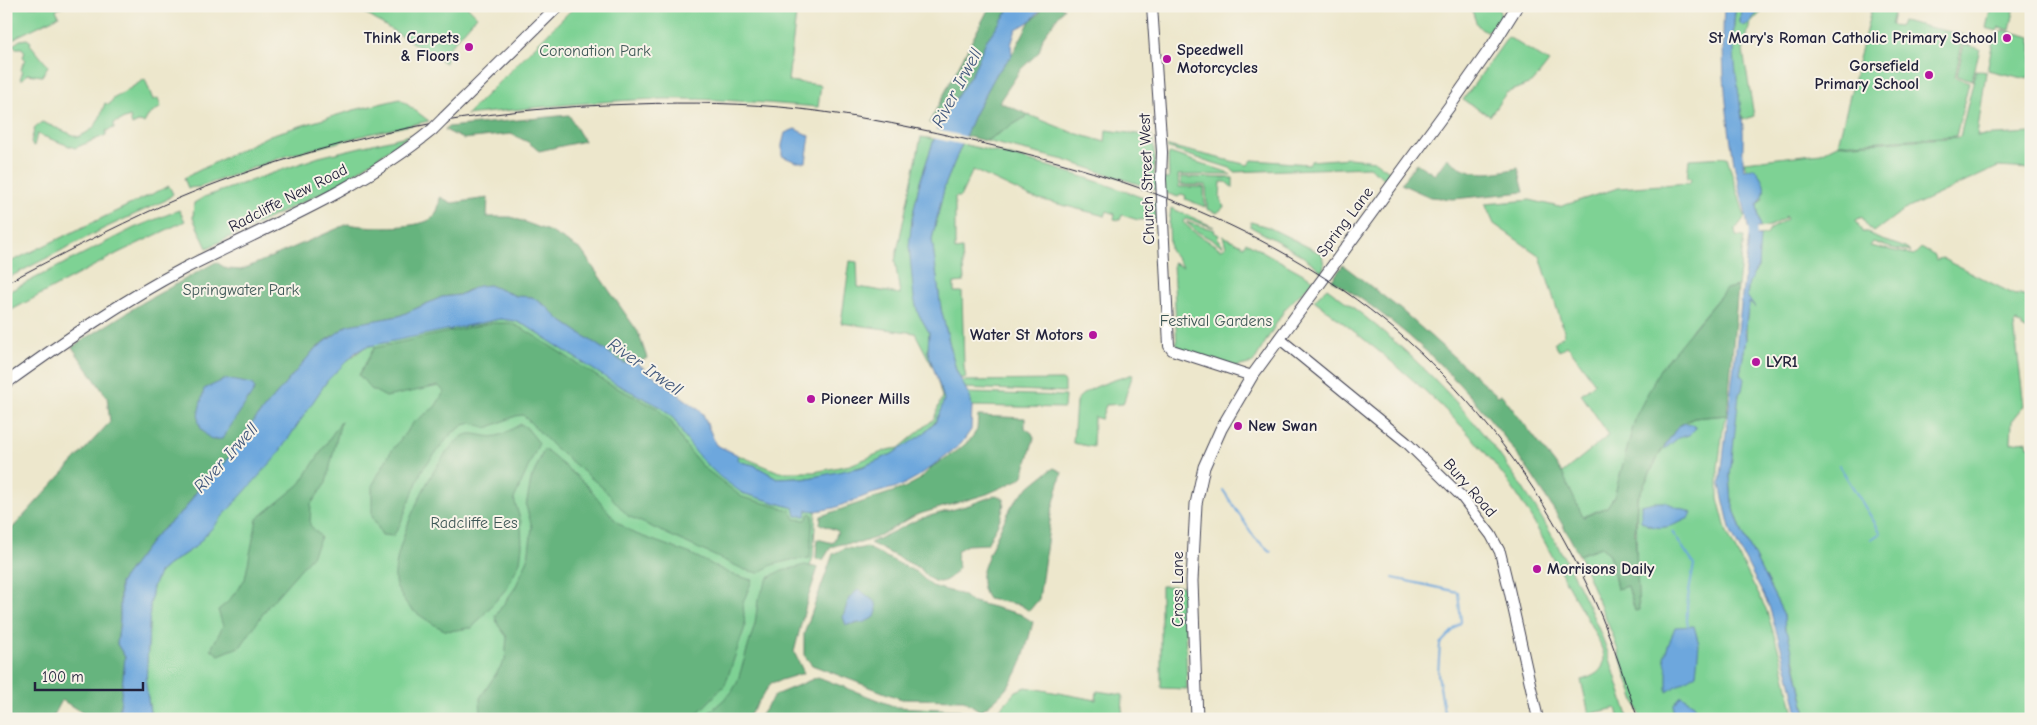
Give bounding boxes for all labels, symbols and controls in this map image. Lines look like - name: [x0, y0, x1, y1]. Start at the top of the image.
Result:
- place label: Think Carpets & Floors: [364, 29, 459, 65]
- place label: St Mary's Roman Catholic Primary School: [1709, 29, 1997, 47]
- marker: St Mary's Roman Catholic Primary School: [2001, 32, 2013, 44]
- marker: Think Carpets & Floors: [463, 41, 475, 53]
- place label: Speedwell Motorcycles: [1177, 41, 1258, 77]
- park label: Coronation Park: [539, 42, 651, 60]
- water label: River Irwell: [927, 44, 987, 131]
- marker: Speedwell Motorcycles: [1161, 53, 1173, 65]
- place label: Gorsefield Primary School: [1814, 57, 1919, 93]
- marker: Gorsefield Primary School: [1923, 69, 1935, 81]
- street label: Church Street West: [1136, 113, 1158, 245]
- street label: Radcliffe New Road: [226, 160, 350, 236]
- street label: Spring Lane: [1313, 184, 1377, 260]
- park label: Springwater Park: [183, 281, 300, 299]
- park label: Festival Gardens: [1160, 312, 1272, 330]
- place label: Water St Motors: [970, 326, 1083, 344]
- marker: Water St Motors: [1087, 329, 1099, 341]
- water label: River Irwell: [604, 334, 687, 401]
- place label: LYR1: [1766, 353, 1798, 371]
- marker: LYR1: [1750, 356, 1762, 368]
- place label: Pioneer Mills: [821, 390, 910, 408]
- marker: Pioneer Mills: [805, 393, 817, 405]
- place label: New Swan: [1248, 417, 1317, 435]
- water label: River Irwell: [189, 418, 263, 497]
- marker: New Swan: [1232, 420, 1244, 432]
- street label: Bury Road: [1440, 455, 1500, 521]
- park label: Radcliffe Ees: [430, 514, 518, 532]
- street label: Cross Lane: [1169, 551, 1187, 627]
- place label: Morrisons Daily: [1547, 560, 1655, 578]
- marker: Morrisons Daily: [1531, 563, 1543, 575]
- scale bar: [35, 660, 142, 692]
- text: 100 m: [42, 668, 84, 686]

